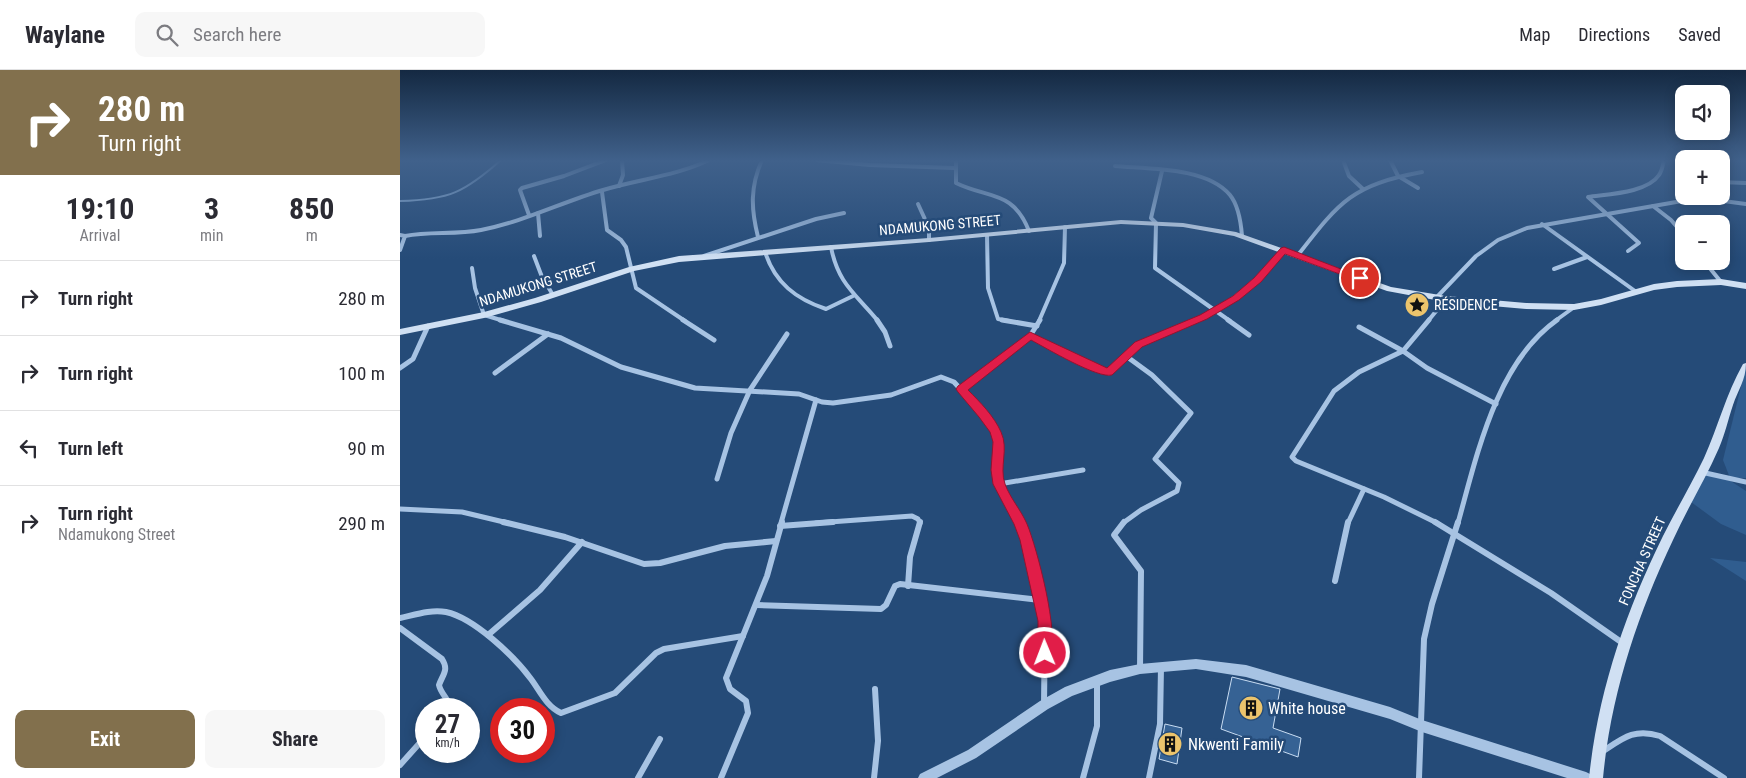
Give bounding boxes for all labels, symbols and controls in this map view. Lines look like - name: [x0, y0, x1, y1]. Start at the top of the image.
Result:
- search box: [135, 12, 485, 57]
- text: Waylane: [25, 21, 105, 49]
- icon: search: [153, 21, 181, 49]
- text: Search here: [193, 23, 281, 46]
- text: Map: [1519, 24, 1550, 45]
- text: Directions: [1578, 24, 1650, 45]
- text: Saved: [1678, 24, 1721, 45]
- map controls: [1675, 85, 1730, 270]
- button: sound: [1675, 85, 1730, 140]
- text: 280 m: [98, 89, 185, 130]
- icon: right: [15, 90, 80, 155]
- text: Turn right: [98, 131, 181, 156]
- button: +: [1675, 150, 1730, 205]
- text: 19:10: [66, 191, 134, 226]
- text: 3: [204, 191, 219, 226]
- text: 850: [289, 191, 334, 226]
- street label: NDAMUKONG STREET: [878, 212, 1002, 238]
- button: −: [1675, 215, 1730, 270]
- text: Arrival: [80, 226, 120, 245]
- text: min: [200, 226, 223, 245]
- text: m: [306, 226, 318, 245]
- pin: [1339, 257, 1381, 299]
- street label: NDAMUKONG STREET: [477, 258, 599, 310]
- icon: arrive: [1346, 264, 1374, 292]
- icon: right: [15, 284, 43, 312]
- text: Turn right: [58, 287, 133, 310]
- text: 280 m: [338, 287, 385, 310]
- place icon: RÉSIDENCE: [1404, 292, 1430, 318]
- place label: RÉSIDENCE: [1434, 296, 1498, 313]
- icon: right: [15, 359, 43, 387]
- text: Turn right: [58, 362, 133, 385]
- text: 100 m: [338, 362, 385, 385]
- icon: left: [15, 434, 43, 462]
- text: Turn left: [58, 437, 123, 460]
- text: 90 m: [348, 437, 385, 460]
- text: Turn right: [58, 502, 133, 525]
- icon: right: [15, 509, 43, 537]
- text: 290 m: [338, 512, 385, 535]
- street label: FONCHA STREET: [1615, 514, 1669, 608]
- text: Ndamukong Street: [58, 525, 175, 544]
- position arrow: [1018, 626, 1070, 678]
- building icon: White house: [1238, 695, 1264, 721]
- speed limit sign: 30: [490, 698, 555, 763]
- place label: White house: [1268, 699, 1346, 718]
- button: Exit: [15, 710, 195, 768]
- button: Share: [205, 710, 385, 768]
- text: 27: [435, 710, 460, 739]
- building icon: Nkwenti Family: [1157, 731, 1183, 757]
- place label: Nkwenti Family: [1188, 735, 1284, 754]
- text: km/h: [435, 736, 460, 750]

